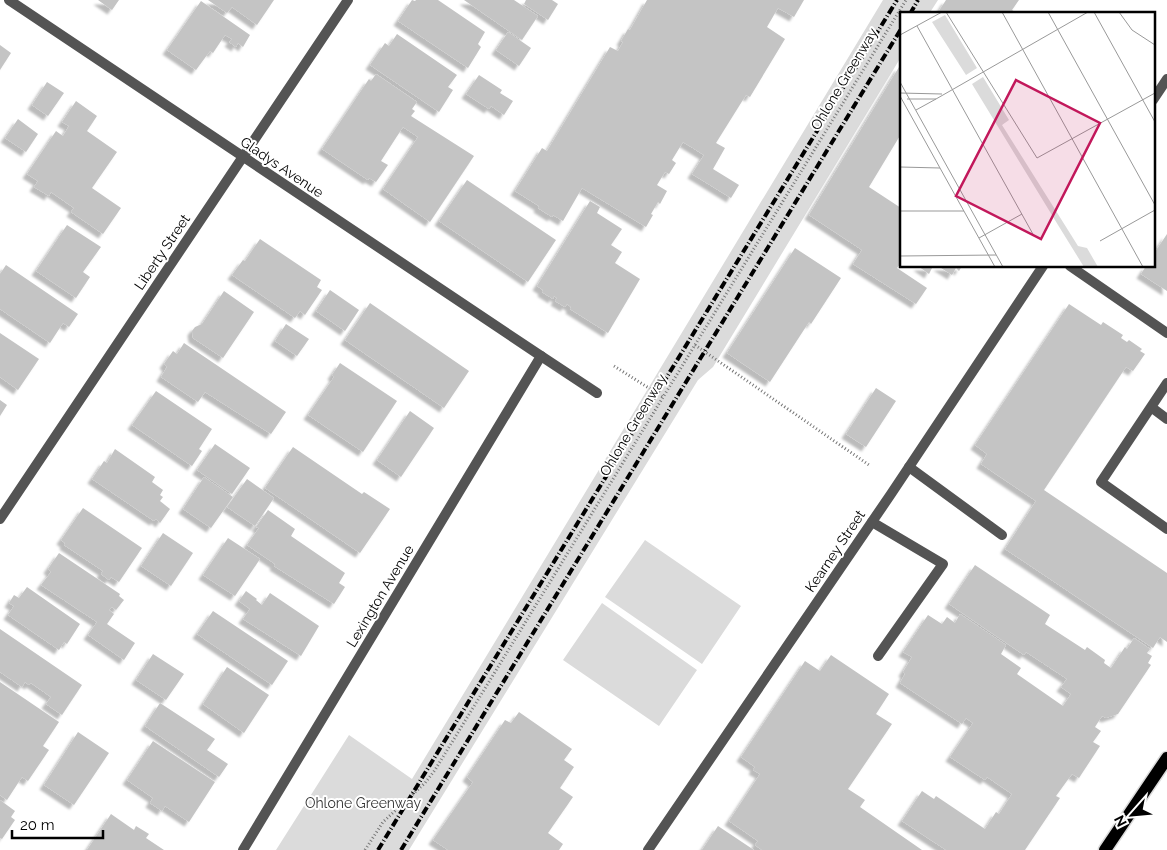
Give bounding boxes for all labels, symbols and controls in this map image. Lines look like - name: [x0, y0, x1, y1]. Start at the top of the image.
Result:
- inset map: [900, 12, 1154, 268]
- street label: Ohlone Greenway: [807, 25, 881, 133]
- street label: Gladys Avenue: [237, 133, 327, 201]
- street label: Liberty Street: [131, 211, 193, 293]
- street label: Ohlone Greenway: [596, 371, 670, 479]
- street label: Kearney Street: [802, 507, 868, 595]
- street label: Lexington Avenue: [343, 542, 417, 650]
- north arrow: [1107, 790, 1157, 840]
- park label: Ohlone Greenway: [305, 795, 421, 811]
- scale bar: [12, 808, 104, 840]
- text: N: [1111, 813, 1130, 829]
- text: 20 m: [20, 816, 55, 834]

